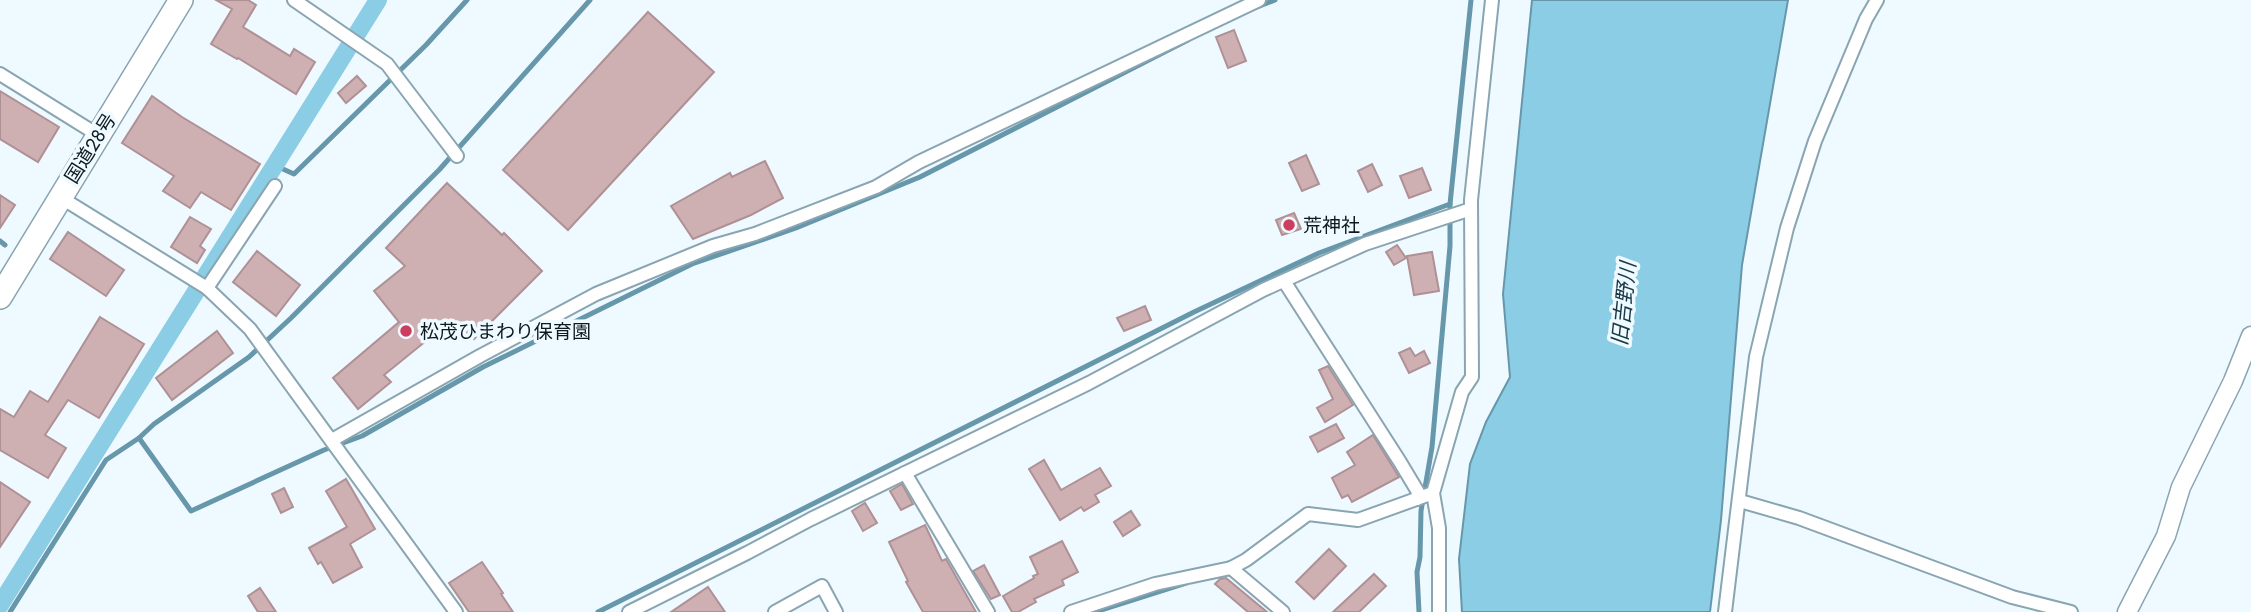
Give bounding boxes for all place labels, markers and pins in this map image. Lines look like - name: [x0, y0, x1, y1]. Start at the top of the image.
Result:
- place label: 荒神社: [1303, 212, 1360, 239]
- marker: 荒神社: [1281, 217, 1297, 233]
- place label: 松茂ひまわり保育園: [420, 318, 591, 345]
- marker: 松茂ひまわり保育園: [398, 323, 414, 339]

